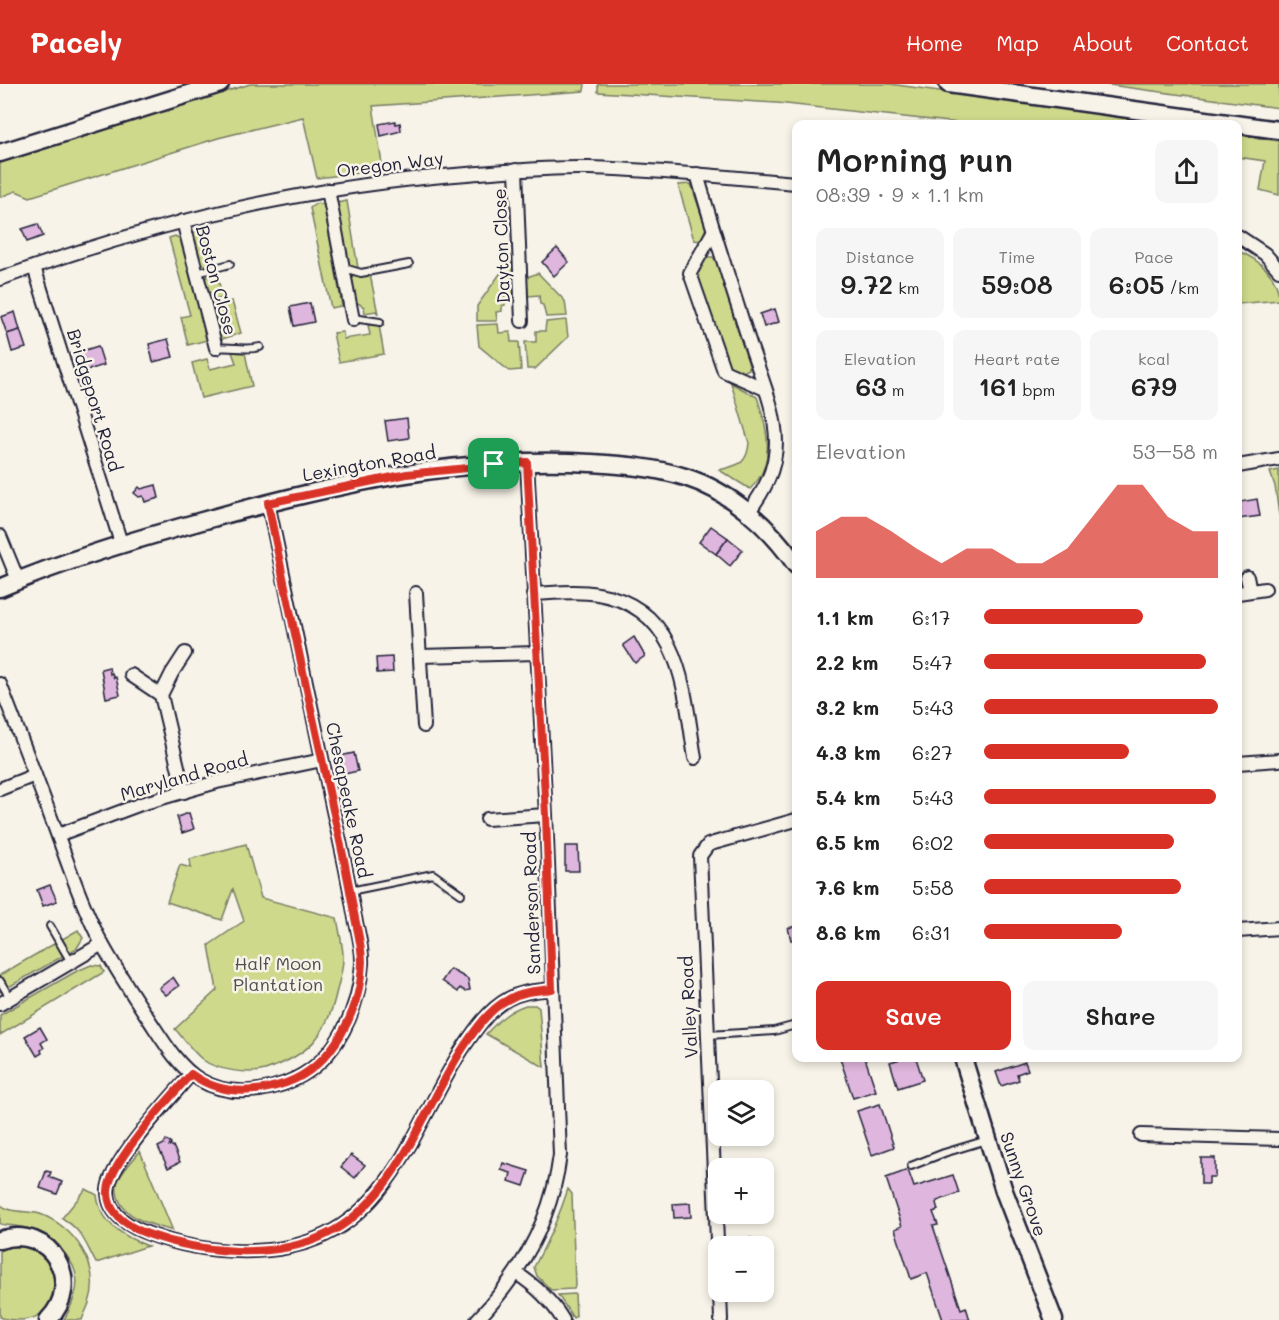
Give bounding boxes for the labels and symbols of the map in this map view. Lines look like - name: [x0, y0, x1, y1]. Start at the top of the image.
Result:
- street label: Oregon Way: [335, 146, 445, 182]
- street label: Dayton Close: [487, 188, 515, 304]
- street label: Boston Close: [191, 222, 243, 338]
- street label: Bridgeport Road: [62, 326, 128, 474]
- pin: [468, 438, 519, 489]
- street label: Lexington Road: [301, 439, 437, 487]
- street label: Chesapeake Road: [321, 720, 377, 880]
- street label: Maryland Road: [117, 746, 251, 806]
- street label: Sanderson Road: [517, 831, 545, 975]
- park label: Half Moon Plantation: [233, 951, 323, 996]
- street label: Valley Road: [673, 955, 703, 1059]
- street label: Sunny Grove: [995, 1129, 1053, 1239]

